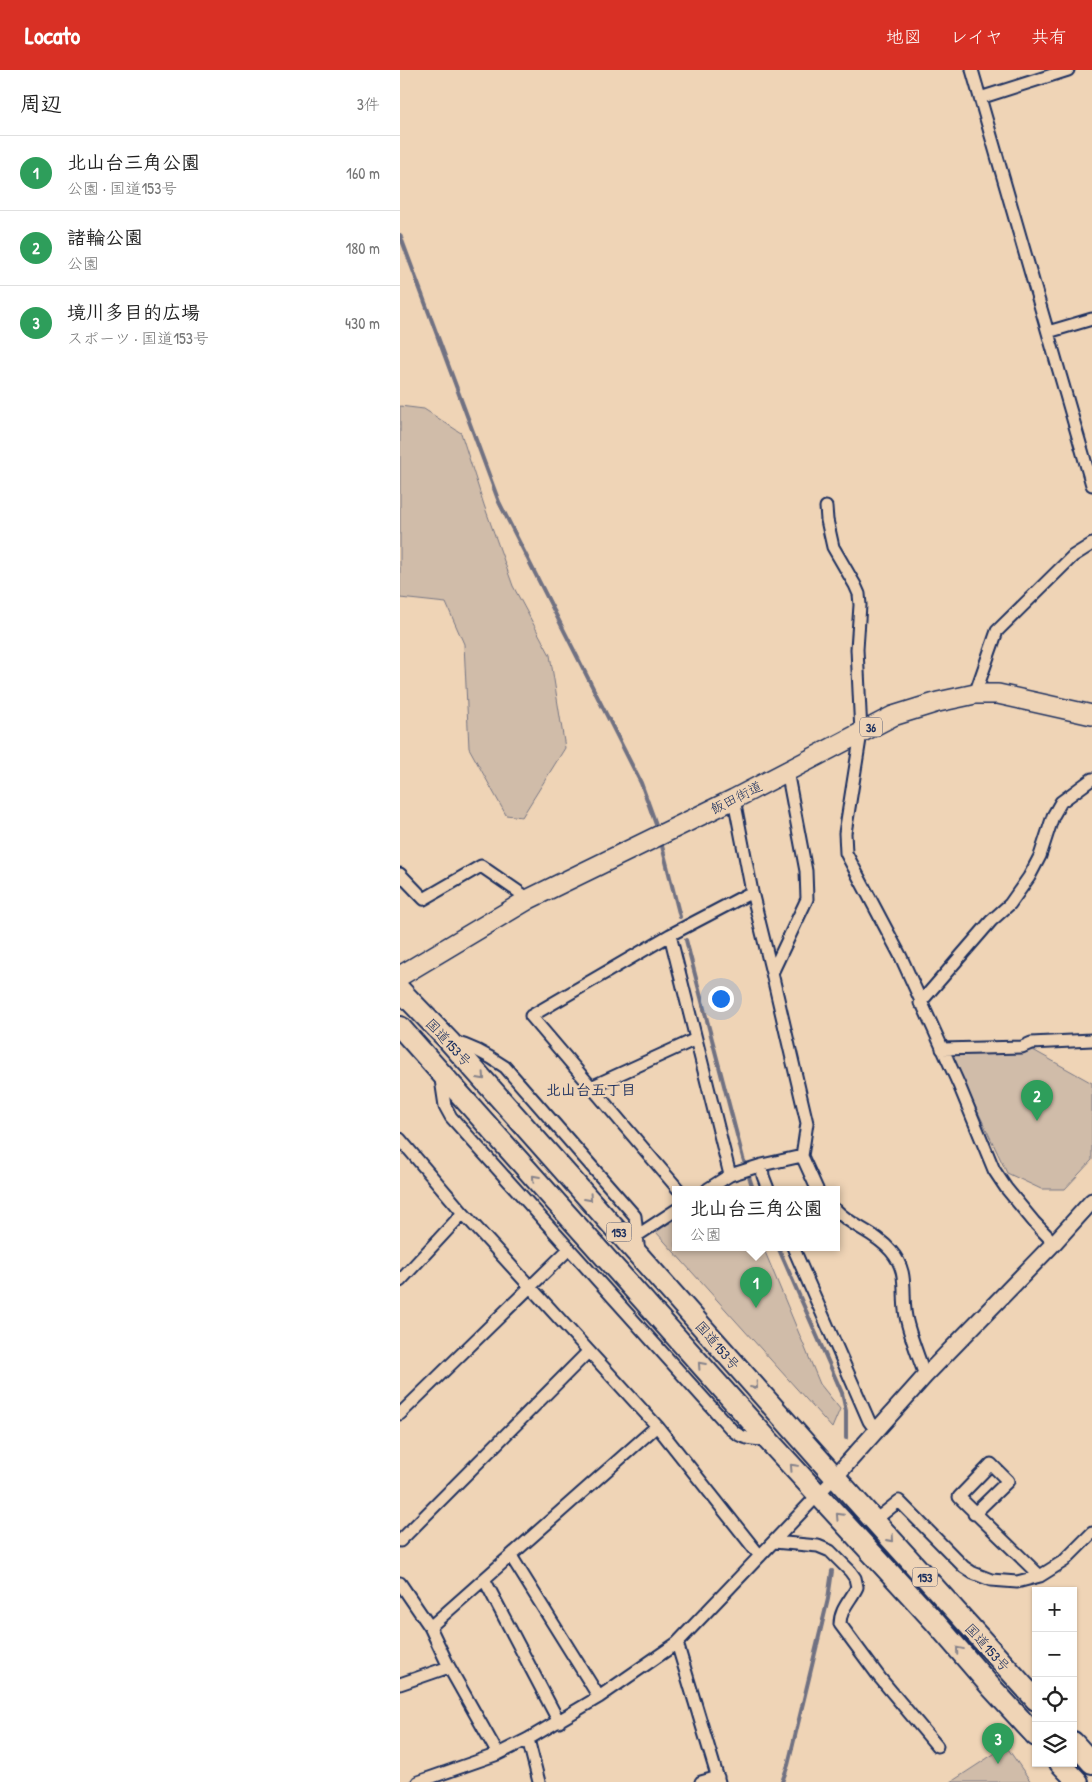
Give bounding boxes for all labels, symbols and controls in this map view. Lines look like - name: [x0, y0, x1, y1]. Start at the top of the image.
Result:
- text: Locato: [25, 19, 80, 51]
- text: 地図: [886, 24, 922, 49]
- text: レイヤ: [950, 24, 1003, 49]
- text: 共有: [1031, 24, 1067, 49]
- text: 周辺: [20, 89, 62, 118]
- text: 3件: [357, 93, 380, 115]
- text: 北山台三角公園: [67, 149, 200, 175]
- text: 1: [33, 162, 39, 184]
- text: 160 m: [346, 162, 380, 184]
- text: 公園 · 国道153号: [67, 177, 177, 199]
- text: 諸輪公園: [67, 224, 143, 250]
- text: 2: [32, 237, 40, 259]
- text: 180 m: [346, 237, 380, 259]
- text: 公園: [67, 252, 99, 274]
- text: 境川多目的広場: [67, 299, 200, 325]
- text: 3: [32, 312, 40, 334]
- text: 430 m: [345, 312, 380, 334]
- text: スポーツ · 国道153号: [67, 327, 209, 349]
- road number: 36: [860, 718, 882, 736]
- street label: 飯田街道: [707, 776, 765, 818]
- your location: [708, 986, 734, 1012]
- street label: 国道153号: [422, 1014, 476, 1070]
- one-way arrow: [476, 1071, 485, 1080]
- district label: 北山台五丁目: [546, 1079, 636, 1100]
- pin: 2: [1021, 1080, 1053, 1121]
- one-way arrow: [531, 1174, 540, 1183]
- popup: [672, 1186, 840, 1251]
- one-way arrow: [584, 1193, 593, 1202]
- text: 北山台三角公園: [689, 1195, 823, 1221]
- road number: 153: [606, 1222, 632, 1242]
- text: 公園: [689, 1223, 722, 1245]
- pin: 1: [740, 1267, 772, 1308]
- street label: 国道153号: [691, 1316, 745, 1374]
- one-way arrow: [698, 1361, 707, 1370]
- one-way arrow: [749, 1380, 757, 1389]
- one-way arrow: [790, 1464, 799, 1473]
- one-way arrow: [836, 1513, 845, 1522]
- one-way arrow: [885, 1534, 894, 1543]
- road number: 153: [912, 1568, 938, 1586]
- map controls: [1032, 1587, 1077, 1767]
- button: +: [1032, 1587, 1077, 1632]
- street label: 国道153号: [961, 1619, 1015, 1675]
- button: −: [1032, 1632, 1077, 1677]
- one-way arrow: [957, 1647, 965, 1656]
- button: locate: [1032, 1677, 1077, 1722]
- button: layers: [1032, 1722, 1077, 1767]
- pin: 3: [982, 1723, 1014, 1764]

